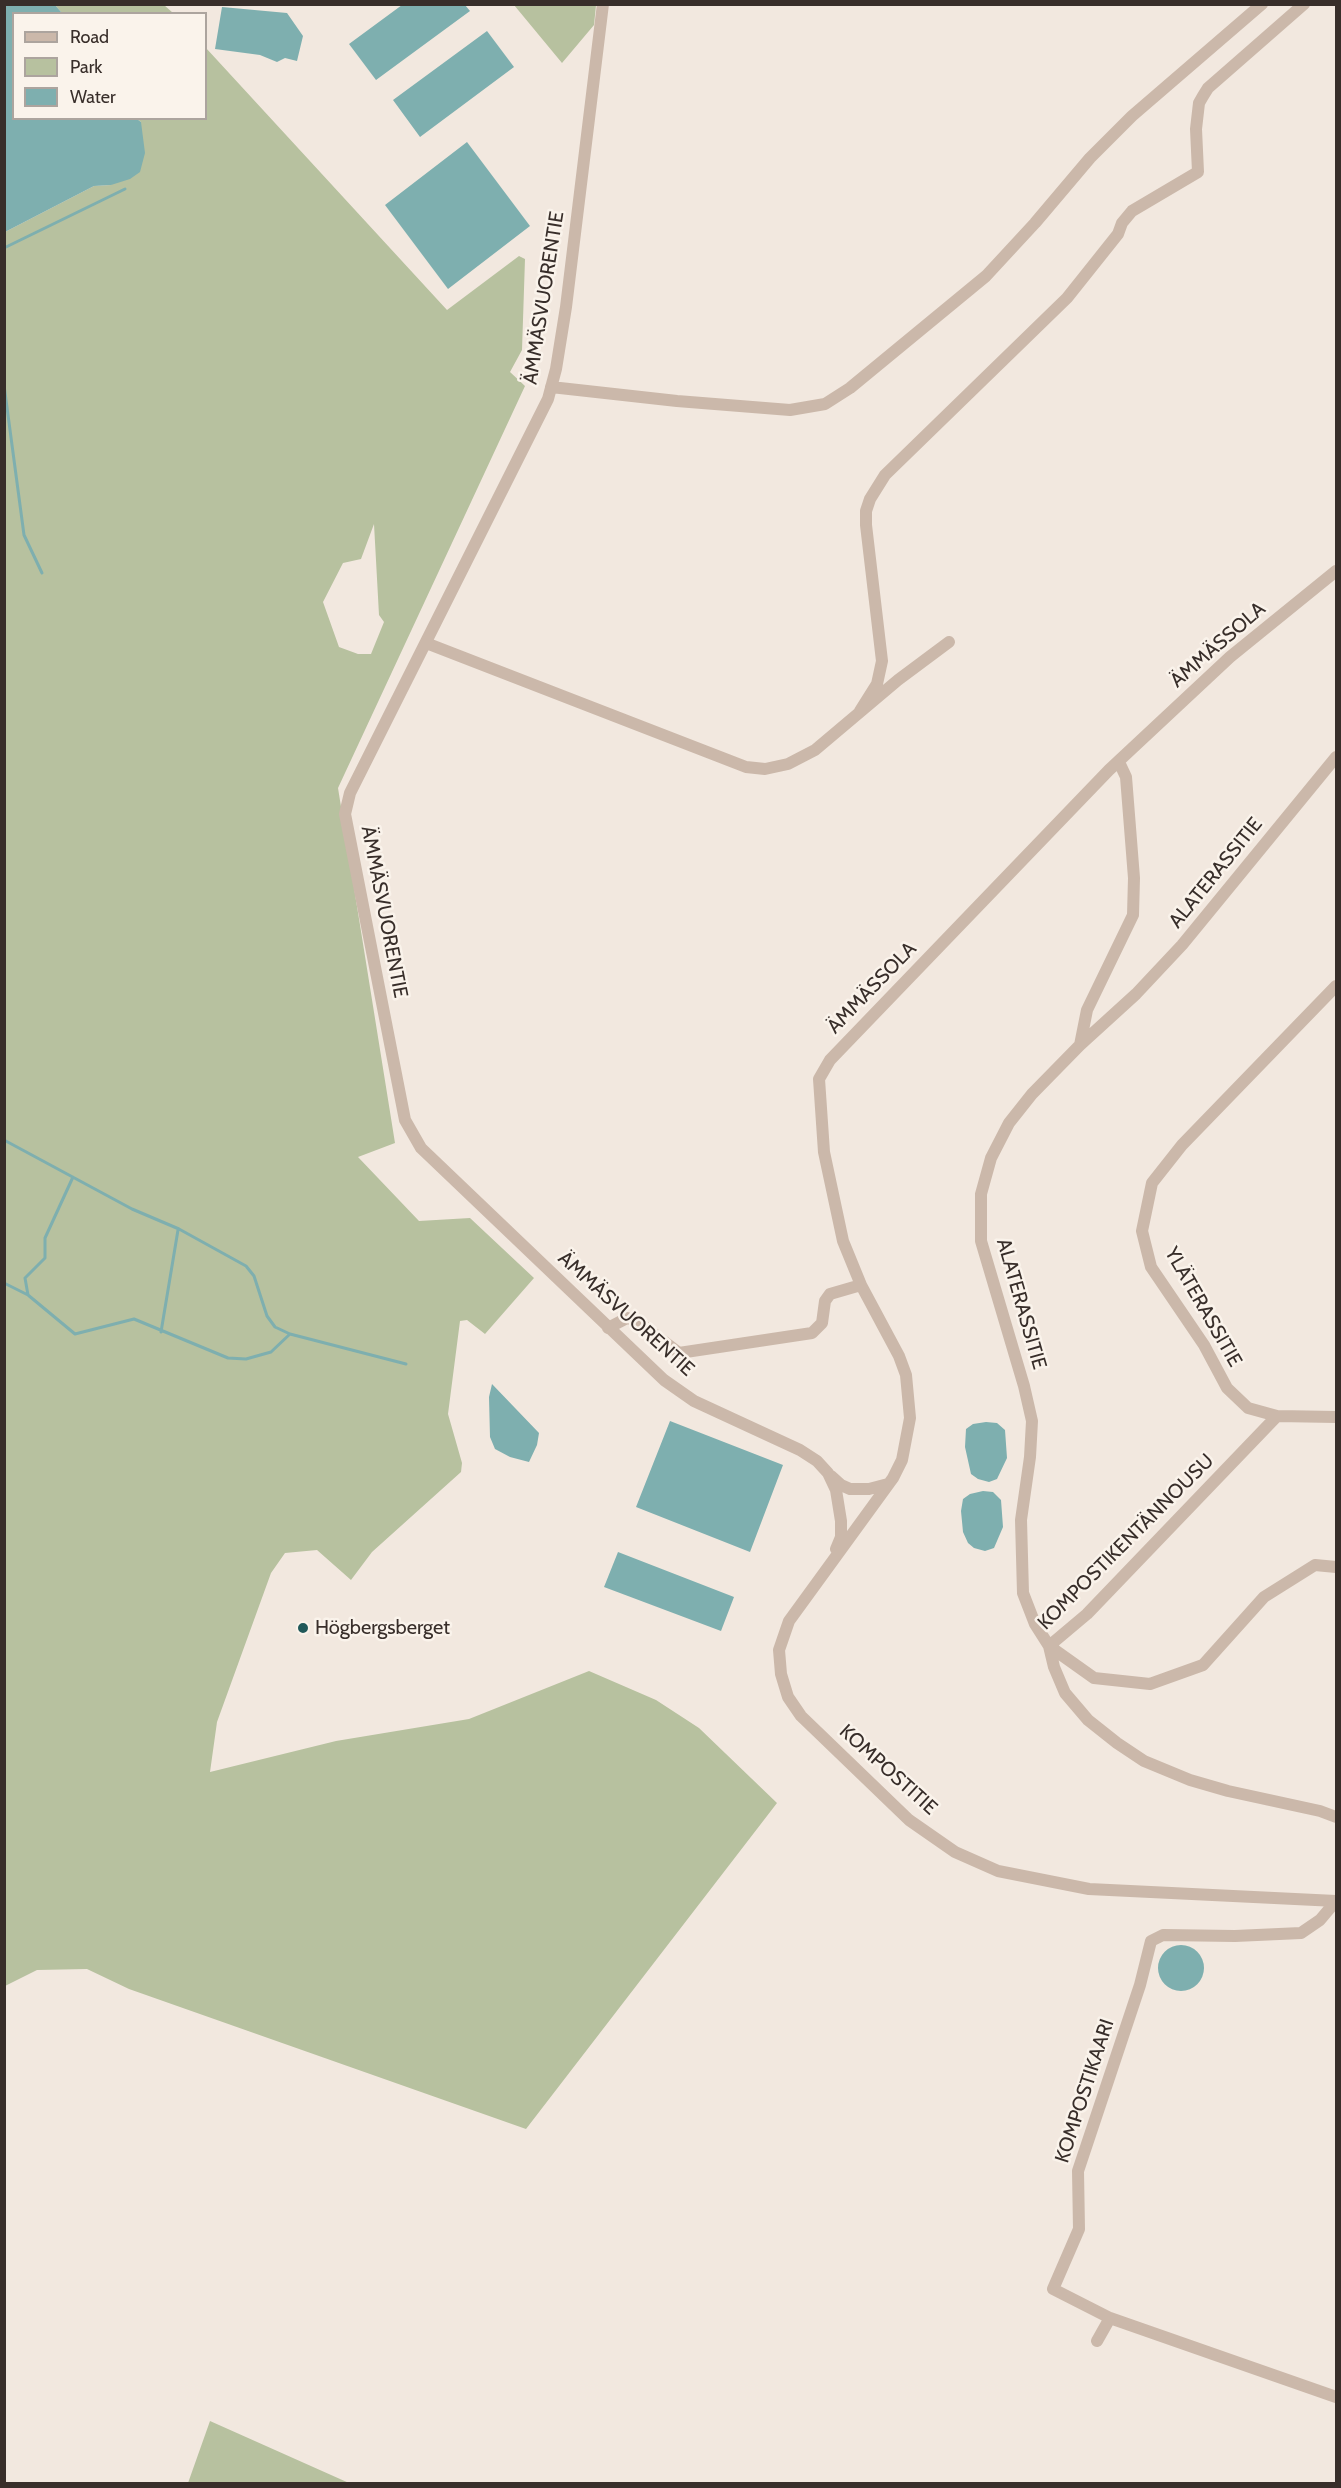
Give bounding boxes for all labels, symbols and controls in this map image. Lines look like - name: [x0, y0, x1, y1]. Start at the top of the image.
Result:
- legend: [12, 12, 207, 120]
- text: Road: [70, 26, 109, 48]
- text: Park: [70, 56, 102, 78]
- text: Water: [70, 86, 116, 108]
- street label: ÄMMÄSVUORENTIE: [518, 210, 570, 386]
- street label: ÄMMÄSSOLA: [1166, 597, 1270, 693]
- street label: ALATERASSITIE: [1164, 813, 1268, 933]
- street label: ÄMMÄSVUORENTIE: [356, 824, 412, 1000]
- street label: ÄMMÄSSOLA: [822, 937, 922, 1039]
- street label: ALATERASSITIE: [991, 1236, 1051, 1372]
- street label: YLÄTERASSITIE: [1159, 1243, 1247, 1371]
- street label: ÄMMÄSVUORENTIE: [553, 1247, 699, 1381]
- street label: KOMPOSTIKENTÄNNOUSU: [1033, 1449, 1219, 1635]
- place label: Högbergsberget: [315, 1616, 450, 1640]
- marker: Högbergsberget: [296, 1621, 310, 1635]
- street label: KOMPOSTITIE: [834, 1720, 942, 1820]
- street label: KOMPOSTIKAARI: [1050, 2016, 1120, 2166]

